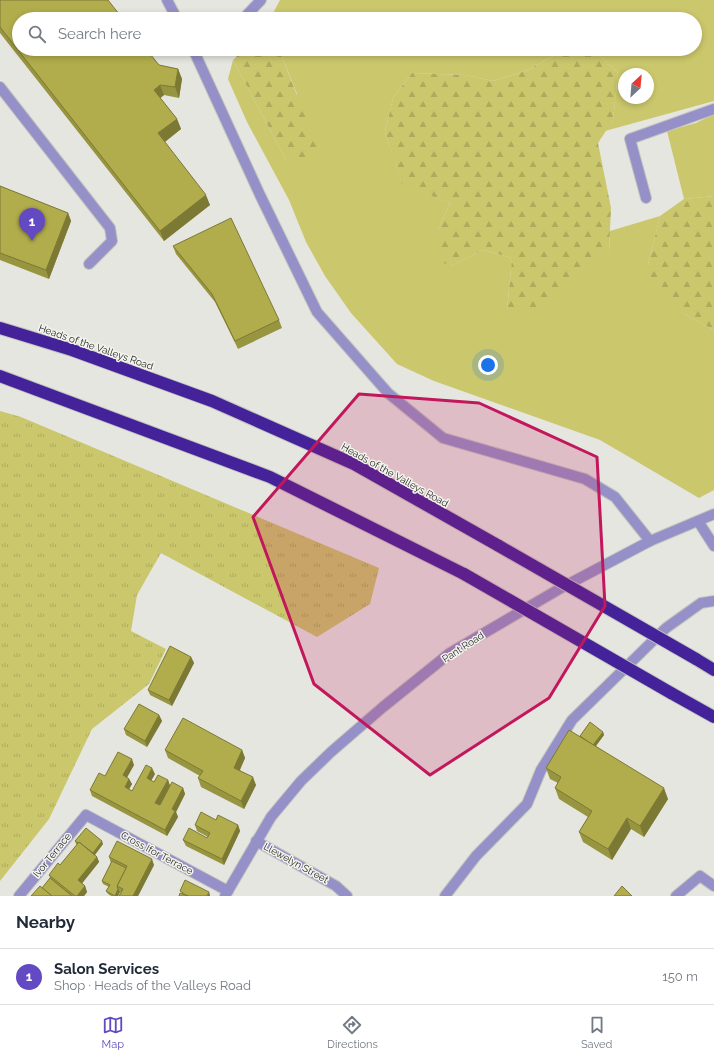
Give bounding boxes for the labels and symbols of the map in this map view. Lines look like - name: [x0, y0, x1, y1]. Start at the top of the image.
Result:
- north arrow: [618, 68, 654, 104]
- pin: 1: [19, 208, 45, 241]
- street label: Heads of the Valleys Road: [37, 322, 155, 372]
- your location: [478, 355, 498, 375]
- street label: Heads of the Valleys Road: [340, 441, 450, 509]
- street label: Pant Road: [440, 630, 486, 664]
- street label: Cross Ifor Terrace: [119, 829, 195, 877]
- street label: Ivor Terrace: [31, 831, 73, 879]
- street label: Llewelyn Street: [262, 841, 331, 886]

